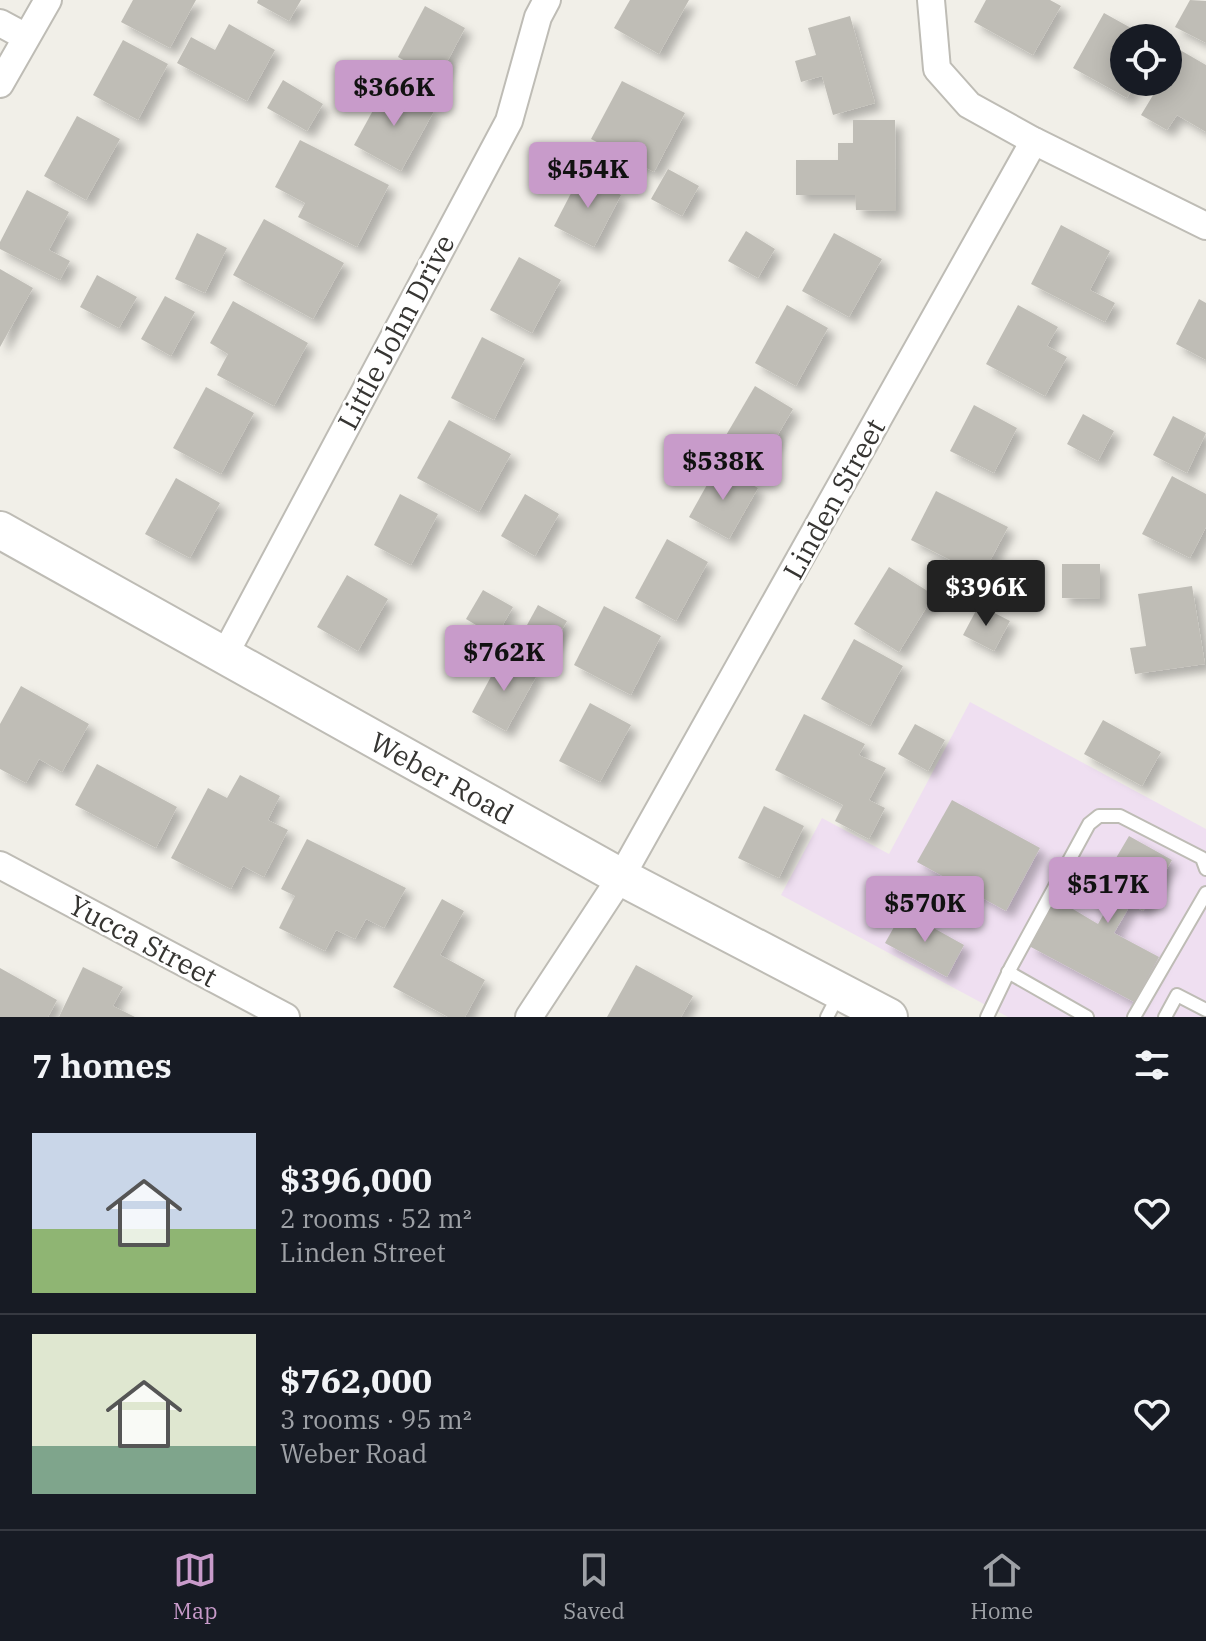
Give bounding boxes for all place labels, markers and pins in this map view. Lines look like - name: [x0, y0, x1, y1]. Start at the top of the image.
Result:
- pin: $366K: [338, 60, 450, 128]
- pin: $454K: [532, 142, 644, 210]
- pin: $538K: [667, 434, 779, 502]
- pin: $396K: [930, 560, 1042, 628]
- pin: $762K: [448, 625, 560, 693]
- pin: $517K: [1052, 857, 1164, 925]
- pin: $570K: [869, 876, 981, 944]

